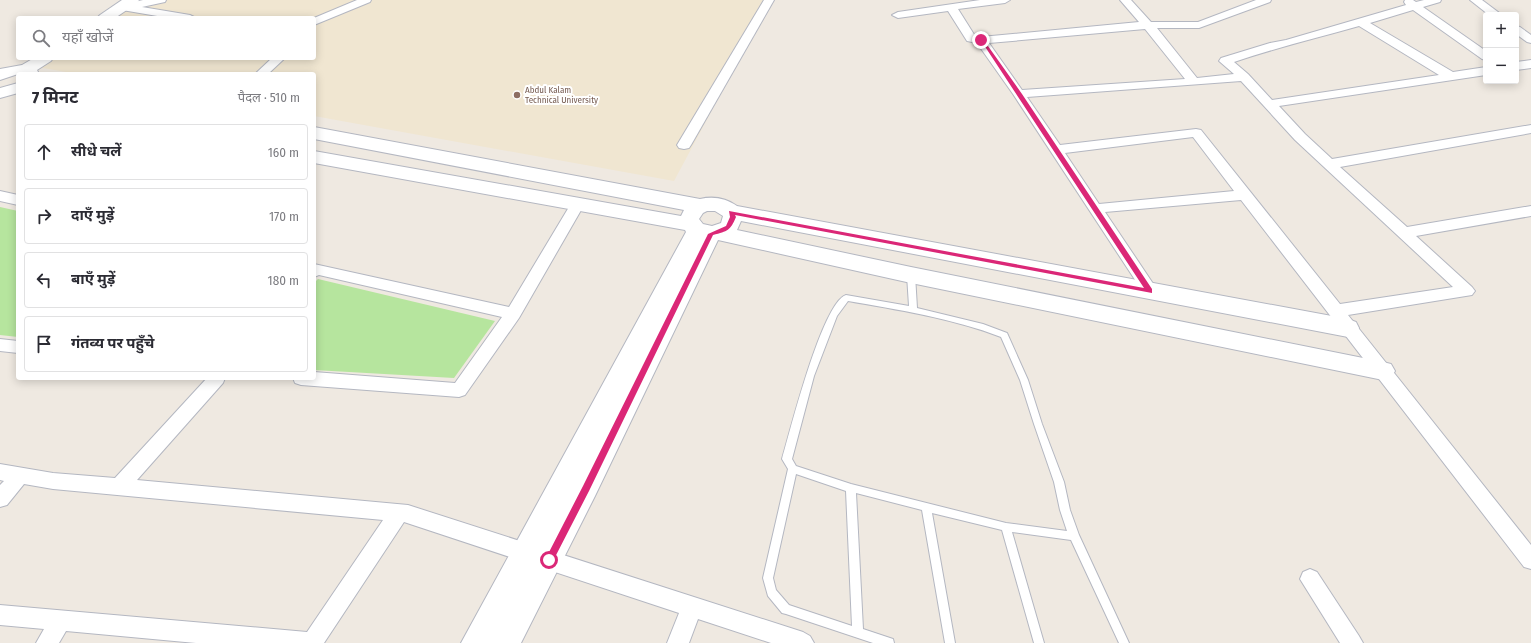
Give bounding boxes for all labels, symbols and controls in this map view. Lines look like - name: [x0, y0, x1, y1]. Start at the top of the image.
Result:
- map controls: [1483, 12, 1519, 84]
- button: +: [1483, 12, 1519, 48]
- search box: [16, 16, 316, 60]
- icon: search: [30, 27, 52, 49]
- text: यहाँ खोजें: [62, 28, 113, 46]
- route end: [972, 31, 990, 49]
- button: −: [1483, 48, 1519, 84]
- place label: Abdul Kalam Technical University: [525, 85, 598, 105]
- text: 7 मिनट: [32, 87, 78, 108]
- text: पैदल · 510 m: [238, 90, 300, 105]
- marker: Abdul Kalam Technical University: [512, 90, 522, 100]
- icon: ahead: [33, 141, 55, 163]
- text: सीधे चलें: [71, 142, 121, 160]
- text: 160 m: [268, 145, 299, 160]
- icon: right: [33, 205, 55, 227]
- text: दाएँ मुड़ें: [71, 206, 114, 224]
- text: 170 m: [269, 209, 299, 224]
- icon: left: [33, 269, 55, 291]
- text: बाएँ मुड़ें: [71, 270, 115, 288]
- text: 180 m: [268, 273, 299, 288]
- icon: arrive: [33, 333, 55, 355]
- text: गंतव्य पर पहुँचे: [71, 334, 154, 352]
- route start: [540, 551, 558, 569]

